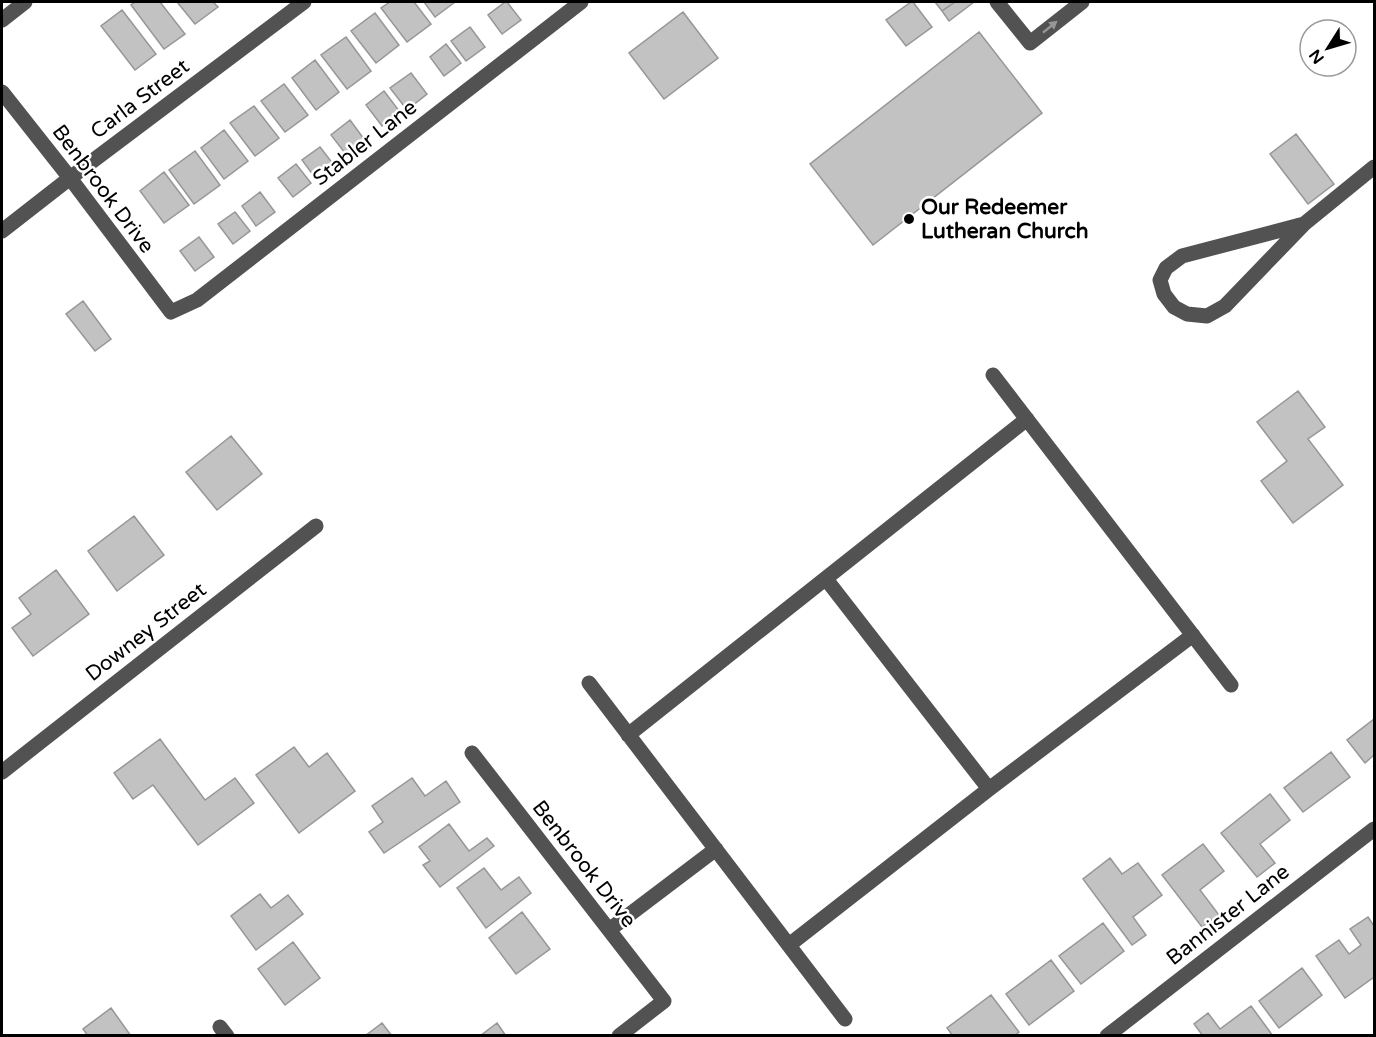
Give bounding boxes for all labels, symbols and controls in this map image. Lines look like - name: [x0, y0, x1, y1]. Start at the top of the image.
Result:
- north arrow: [1298, 18, 1358, 78]
- one-way arrow: [1042, 20, 1058, 33]
- text: N: [1305, 45, 1329, 68]
- street label: Carla Street: [86, 54, 194, 144]
- street label: Stabler Lane: [308, 95, 422, 191]
- street label: Benbrook Drive: [47, 120, 159, 258]
- place label: Our Redeemer Lutheran Church: [921, 195, 1088, 244]
- marker: Our Redeemer Lutheran Church: [902, 212, 916, 226]
- street label: Downey Street: [81, 577, 211, 687]
- street label: Benbrook Drive: [527, 796, 641, 933]
- street label: Bannister Lane: [1162, 859, 1294, 971]

